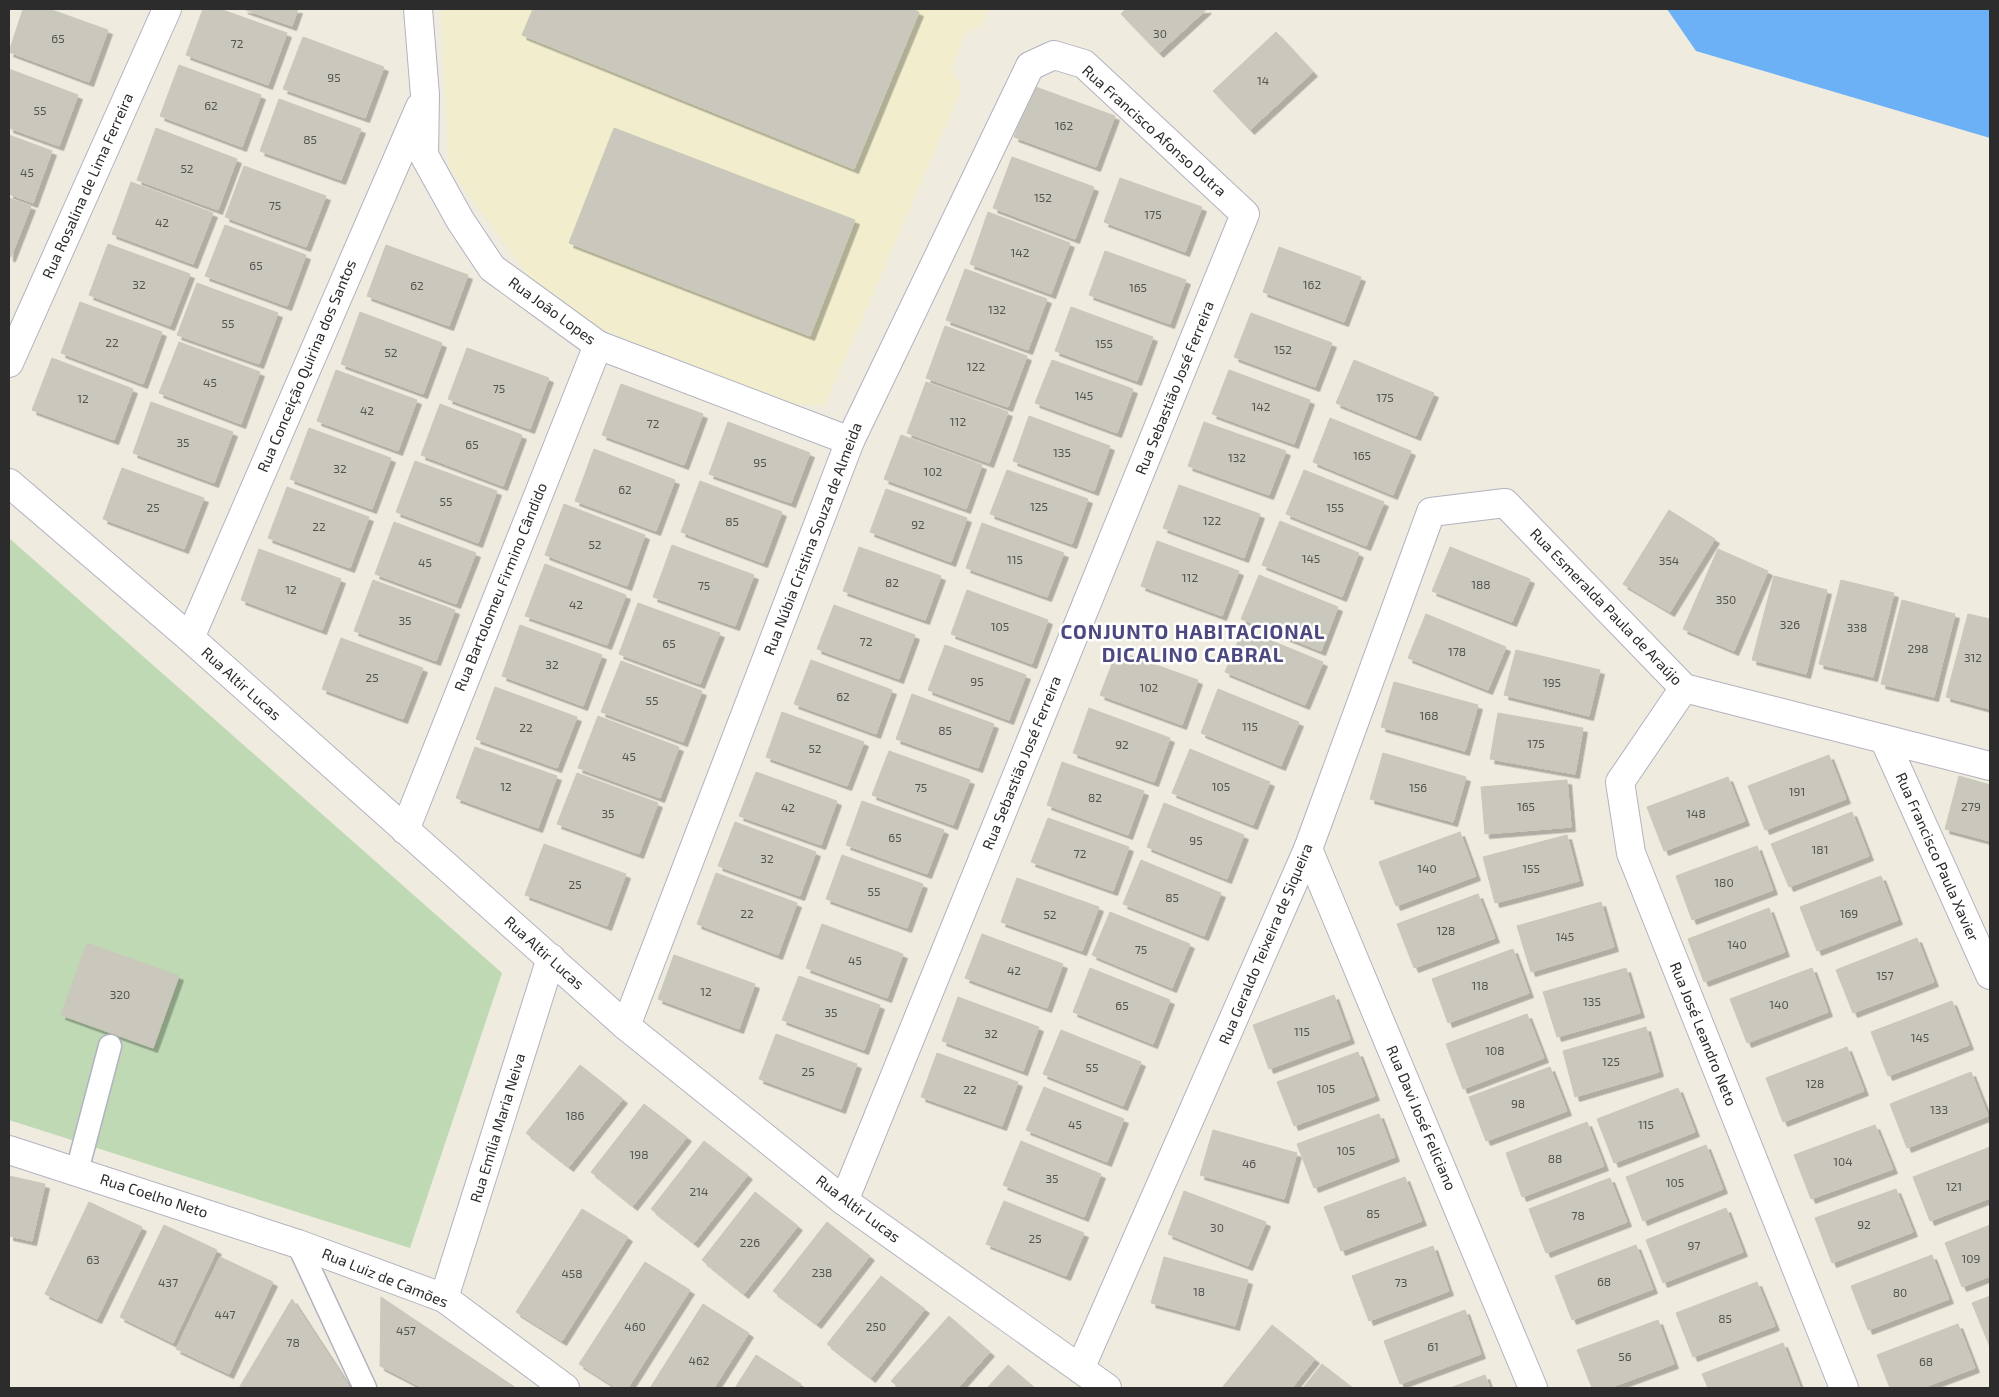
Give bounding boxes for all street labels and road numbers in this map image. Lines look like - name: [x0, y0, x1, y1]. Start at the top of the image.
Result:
- street label: Rua Francisco Afonso Dutra: [1079, 61, 1230, 200]
- street label: Rua Rosalina de Lima Ferreira: [38, 90, 136, 281]
- street label: Rua Conceição Quirina dos Santos: [253, 257, 360, 475]
- street label: Rua João Lopes: [505, 273, 600, 348]
- street label: Rua Sebastião José Ferreira: [1131, 298, 1217, 477]
- street label: Rua Núbia Cristina Souza de Almeida: [759, 420, 865, 658]
- street label: Rua Bartolomeu Firmino Cândido: [450, 480, 550, 694]
- street label: Rua Esmeralda Paula de Araújo: [1526, 524, 1687, 689]
- street label: Rua Altir Lucas: [198, 643, 285, 724]
- street label: Rua Sebastião José Ferreira: [978, 673, 1064, 852]
- street label: Rua Francisco Paula Xavier: [1893, 769, 1983, 944]
- street label: Rua Geraldo Teixeira de Siqueira: [1214, 840, 1316, 1047]
- street label: Rua Altir Lucas: [501, 912, 588, 993]
- street label: Rua José Leandro Neto: [1667, 959, 1741, 1108]
- street label: Rua Davi José Feliciano: [1383, 1042, 1461, 1193]
- street label: Rua Emília Maria Neiva: [466, 1051, 528, 1205]
- street label: Rua Coelho Neto: [98, 1169, 211, 1221]
- street label: Rua Altir Lucas: [813, 1171, 904, 1246]
- street label: Rua Luiz de Camões: [320, 1244, 451, 1311]

